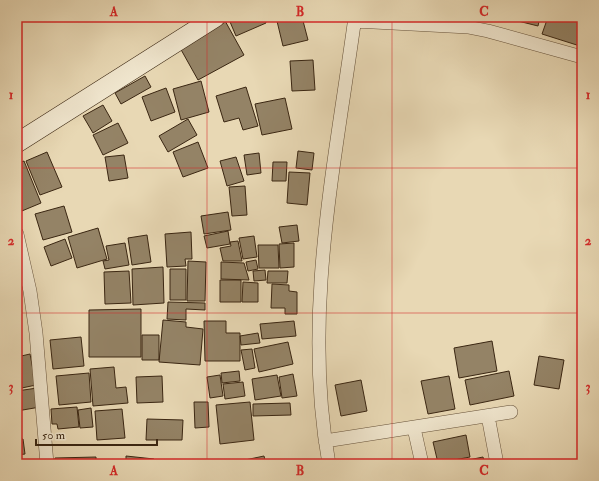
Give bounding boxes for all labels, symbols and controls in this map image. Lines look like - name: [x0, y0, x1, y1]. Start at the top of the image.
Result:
- text: A: [109, 4, 119, 20]
- text: B: [296, 4, 304, 20]
- text: C: [479, 4, 489, 20]
- text: 1: [9, 87, 14, 103]
- text: 1: [586, 87, 591, 103]
- text: 2: [8, 233, 15, 249]
- text: 2: [585, 233, 592, 249]
- text: 3: [9, 379, 14, 395]
- text: 3: [586, 379, 591, 395]
- scale bar: [36, 421, 157, 447]
- text: 50 m: [42, 428, 66, 443]
- text: A: [109, 463, 119, 479]
- text: B: [296, 463, 304, 479]
- text: C: [479, 463, 489, 479]

